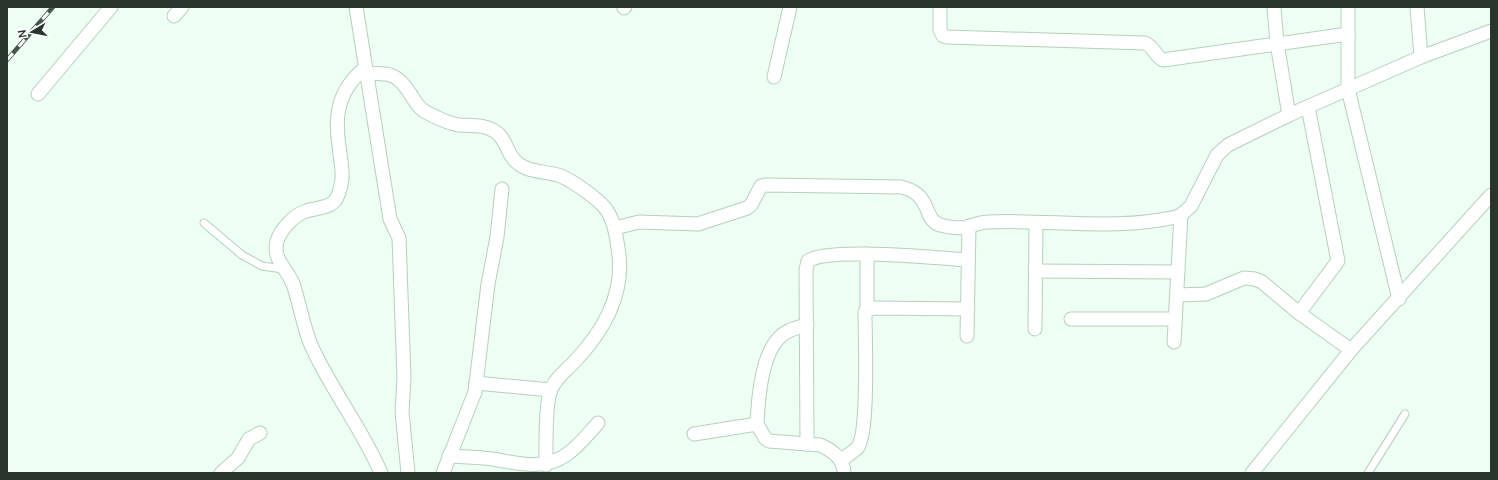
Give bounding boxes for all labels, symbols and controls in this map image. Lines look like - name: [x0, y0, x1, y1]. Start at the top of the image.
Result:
- north arrow: [12, 12, 52, 52]
- text: N: [14, 29, 30, 39]

